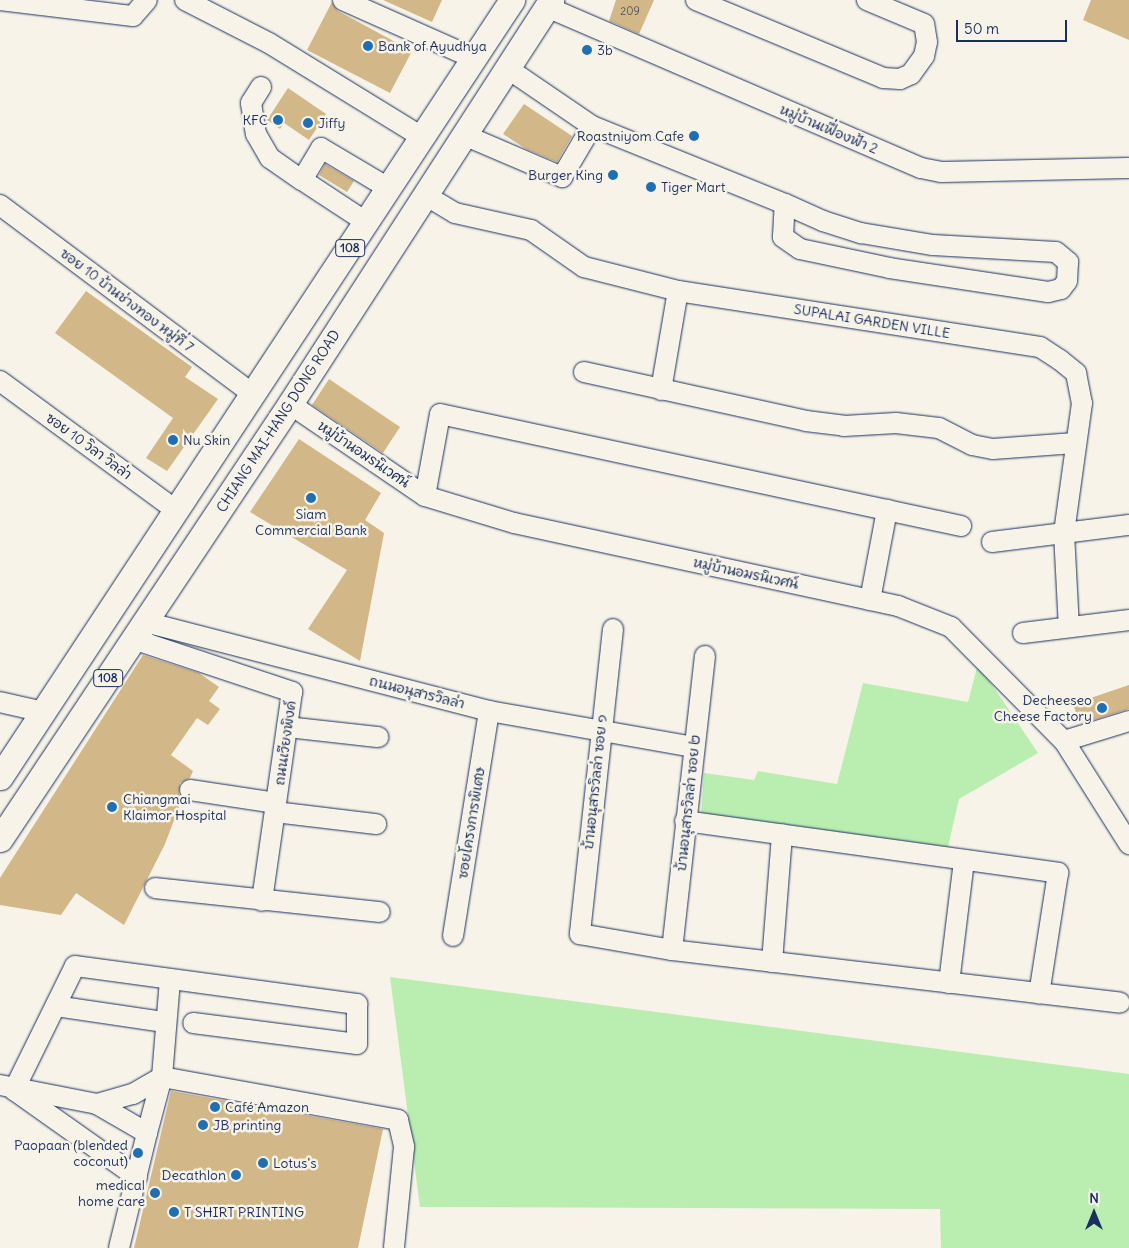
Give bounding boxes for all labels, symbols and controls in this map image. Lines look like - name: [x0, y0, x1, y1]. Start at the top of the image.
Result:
- house number: 209: [620, 4, 640, 18]
- scale bar: [959, 10, 1070, 42]
- text: 50 m: [964, 19, 999, 38]
- place label: Bank of Ayudhya: [378, 38, 487, 54]
- marker: Bank of Ayudhya: [362, 40, 374, 52]
- place label: 3b: [597, 42, 613, 58]
- marker: 3b: [581, 44, 593, 56]
- street label: หมู่บ้านเฟื่องฟ้า 2: [777, 101, 881, 157]
- place label: KFC: [242, 112, 268, 128]
- marker: KFC: [272, 114, 284, 126]
- place label: Jiffy: [318, 115, 345, 131]
- marker: Jiffy: [302, 117, 314, 129]
- place label: Roastniyom Cafe: [577, 128, 684, 144]
- marker: Roastniyom Cafe: [688, 130, 700, 142]
- place label: Burger King: [528, 167, 603, 183]
- marker: Burger King: [607, 169, 619, 181]
- place label: Tiger Mart: [661, 179, 726, 195]
- marker: Tiger Mart: [645, 181, 657, 193]
- road number: 108: [335, 238, 365, 258]
- street label: ซอย 10 บ้านช่างทอง หมู่ที่ 7: [57, 244, 197, 356]
- street label: SUPALAI GARDEN VILLE: [793, 300, 951, 342]
- street label: CHIANG MAI-HANG DONG ROAD: [213, 327, 343, 515]
- street label: ซอย 10 วิลา วิลล่า: [43, 409, 135, 483]
- street label: หมู่บ้านอมรนิเวศน์: [315, 417, 413, 491]
- place label: Nu Skin: [183, 432, 230, 448]
- marker: Nu Skin: [167, 434, 179, 446]
- marker: Siam Commercial Bank: [305, 492, 317, 504]
- place label: Siam Commercial Bank: [255, 506, 367, 538]
- street label: หมู่บ้านอมรนิเวศน์: [692, 554, 800, 592]
- road number: 108: [93, 668, 123, 688]
- street label: ถนนอนุสารวิลล่า: [368, 672, 466, 712]
- place label: Decheeseo Cheese Factory: [994, 692, 1092, 724]
- street label: ถนนเวียงพิงค์: [271, 700, 299, 786]
- marker: Decheeseo Cheese Factory: [1096, 702, 1108, 714]
- street label: บ้านอนุสารวิลล่า ซอย ๑: [580, 714, 610, 850]
- street label: บ้านอนุสารวิลล่า ซอย ๒: [672, 734, 704, 872]
- street label: ซอยโครงการพิเศษ: [454, 766, 488, 880]
- place label: Chiangmai Klaimor Hospital: [123, 791, 226, 824]
- marker: Chiangmai Klaimor Hospital: [105, 800, 119, 814]
- place label: Café Amazon: [225, 1099, 309, 1115]
- marker: Café Amazon: [209, 1101, 221, 1113]
- place label: JB printing: [213, 1117, 281, 1133]
- marker: JB printing: [197, 1119, 209, 1131]
- place label: Paopaan (blended coconut): [14, 1137, 128, 1170]
- marker: Paopaan (blended coconut): [132, 1147, 144, 1159]
- place label: Lotus's: [273, 1155, 317, 1171]
- marker: Lotus's: [257, 1157, 269, 1169]
- place label: Decathlon: [162, 1167, 226, 1183]
- marker: Decathlon: [230, 1169, 242, 1181]
- place label: medical home care: [78, 1177, 145, 1210]
- marker: medical home care: [149, 1187, 161, 1199]
- north arrow: [1069, 1188, 1119, 1238]
- text: N: [1089, 1189, 1099, 1207]
- place label: T SHIRT PRINTING: [184, 1204, 304, 1220]
- marker: T SHIRT PRINTING: [168, 1206, 180, 1218]

